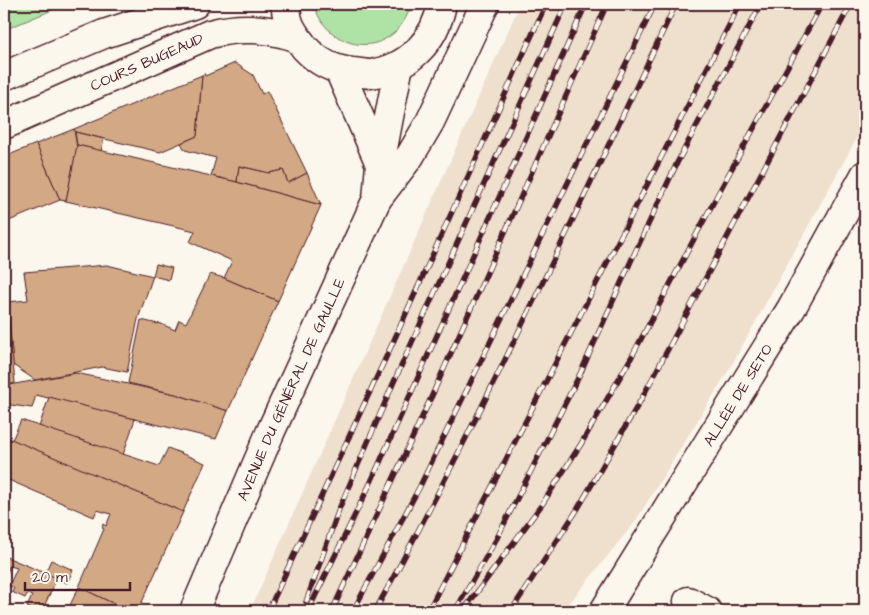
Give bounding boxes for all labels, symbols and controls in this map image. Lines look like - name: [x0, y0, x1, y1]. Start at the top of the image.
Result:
- street label: COURS BUGEAUD: [87, 28, 207, 97]
- street label: AVENUE DU GÉNÉRAL DE GAULLE: [232, 275, 350, 504]
- street label: ALLÉE DE SETO: [698, 340, 778, 450]
- scale bar: [25, 560, 130, 592]
- text: 20 m: [32, 567, 68, 588]

